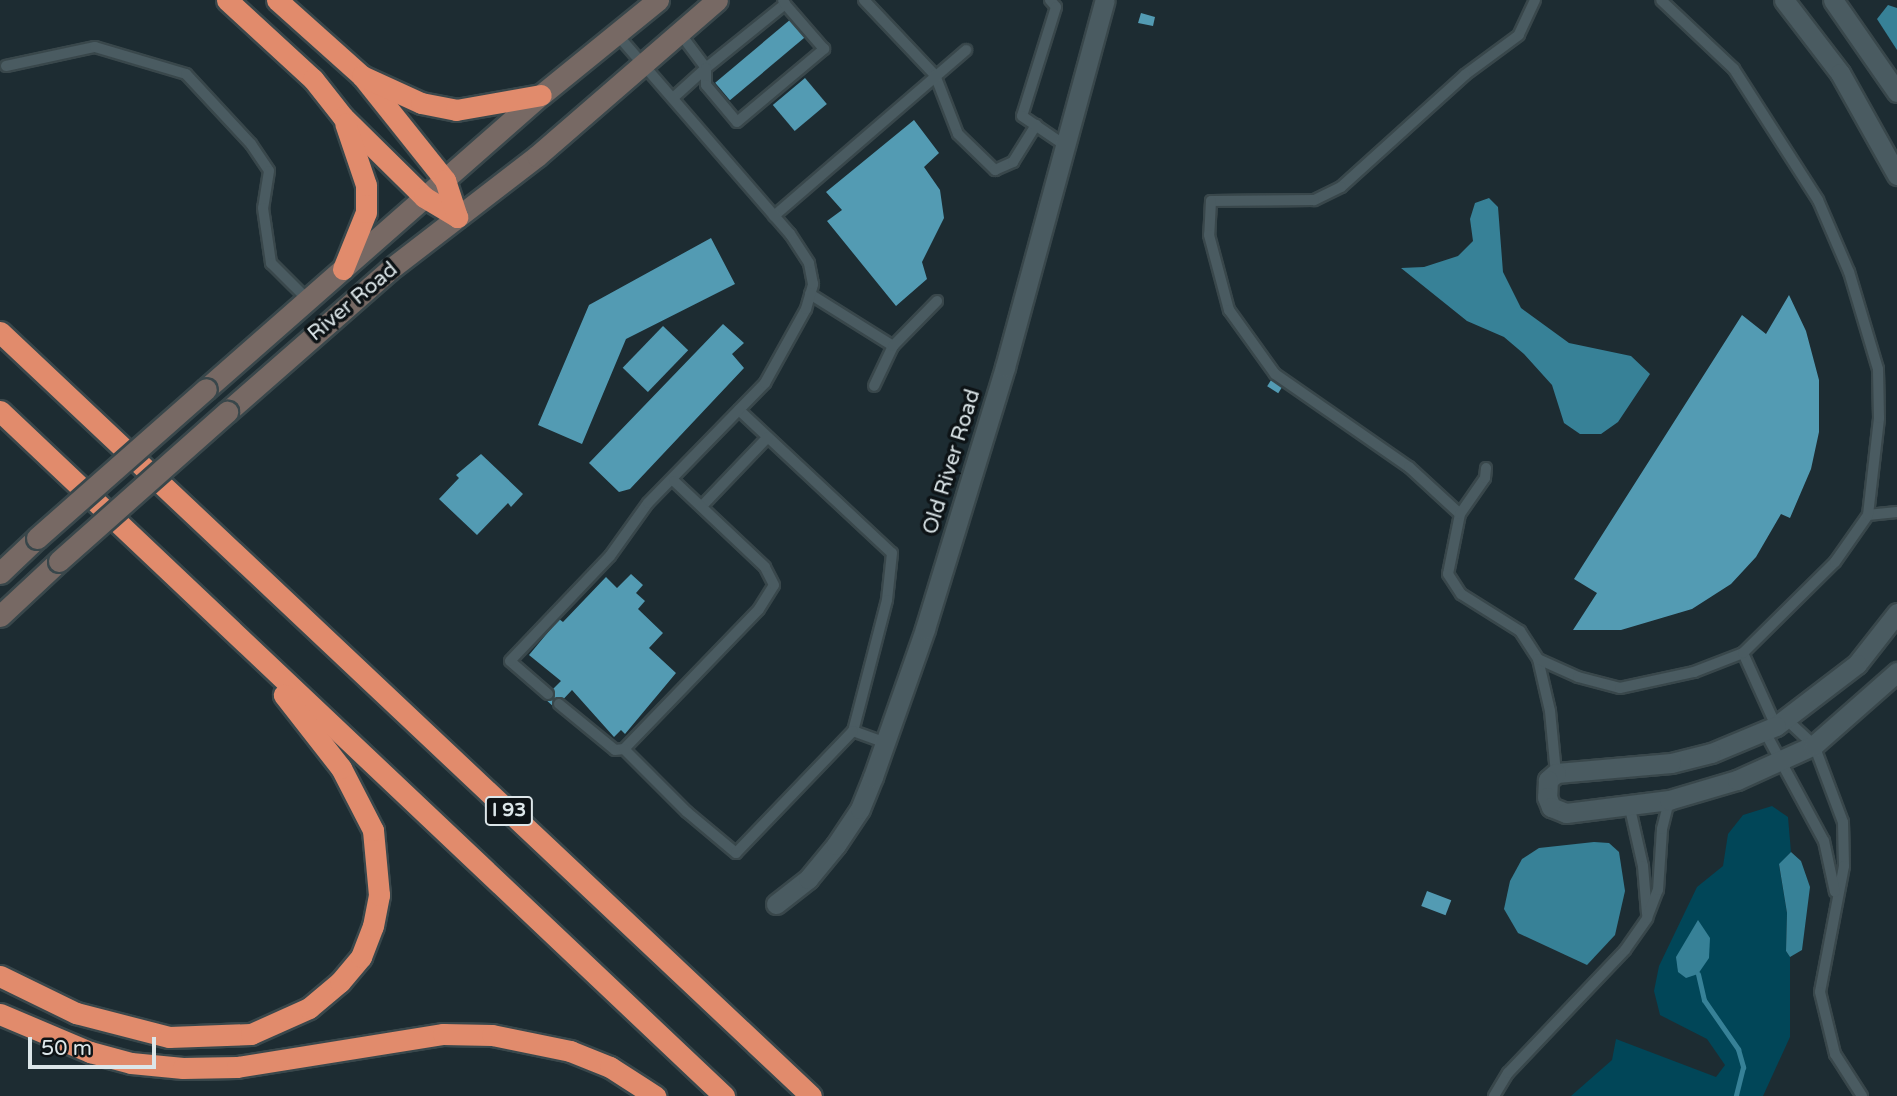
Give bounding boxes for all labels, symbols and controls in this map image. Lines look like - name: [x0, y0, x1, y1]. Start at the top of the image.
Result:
- street label: River Road: [303, 257, 403, 347]
- street label: Old River Road: [918, 387, 986, 537]
- road number: I 93: [484, 796, 534, 826]
- scale bar: [32, 1023, 159, 1066]
- text: 50 m: [41, 1036, 92, 1061]

